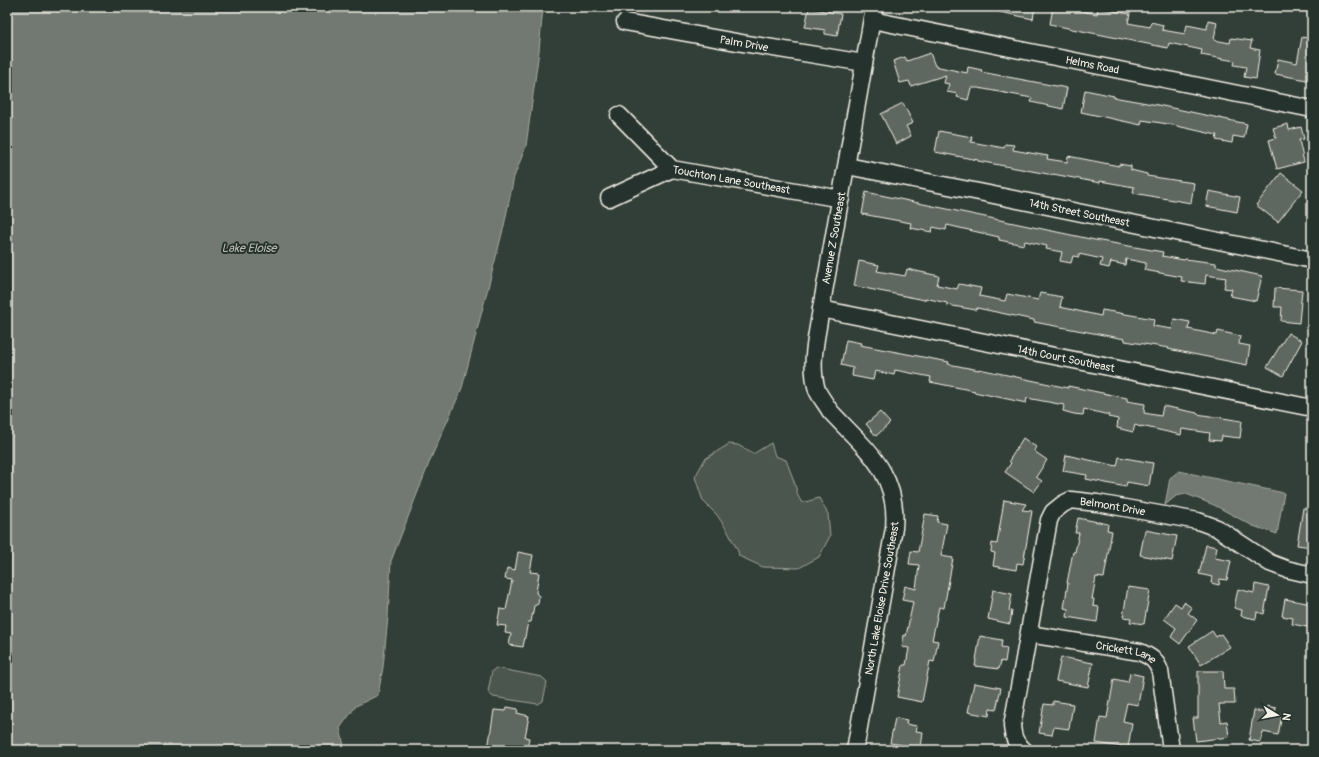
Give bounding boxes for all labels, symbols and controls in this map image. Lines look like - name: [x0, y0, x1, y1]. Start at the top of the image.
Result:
- street label: Palm Drive: [719, 33, 770, 54]
- street label: Helms Road: [1065, 53, 1120, 76]
- street label: Touchton Lane Southeast: [672, 163, 792, 196]
- street label: Avenue Z Southeast: [819, 190, 848, 285]
- street label: 14th Street Southeast: [1028, 196, 1131, 229]
- water label: Lake Eloise: [222, 241, 277, 256]
- street label: 14th Court Southeast: [1016, 342, 1117, 375]
- street label: Belmont Drive: [1079, 495, 1147, 518]
- street label: North Lake Eloise Drive Southeast: [862, 521, 901, 676]
- street label: Crickett Lane: [1095, 638, 1160, 667]
- north arrow: [1257, 695, 1297, 735]
- text: N: [1279, 712, 1293, 722]

